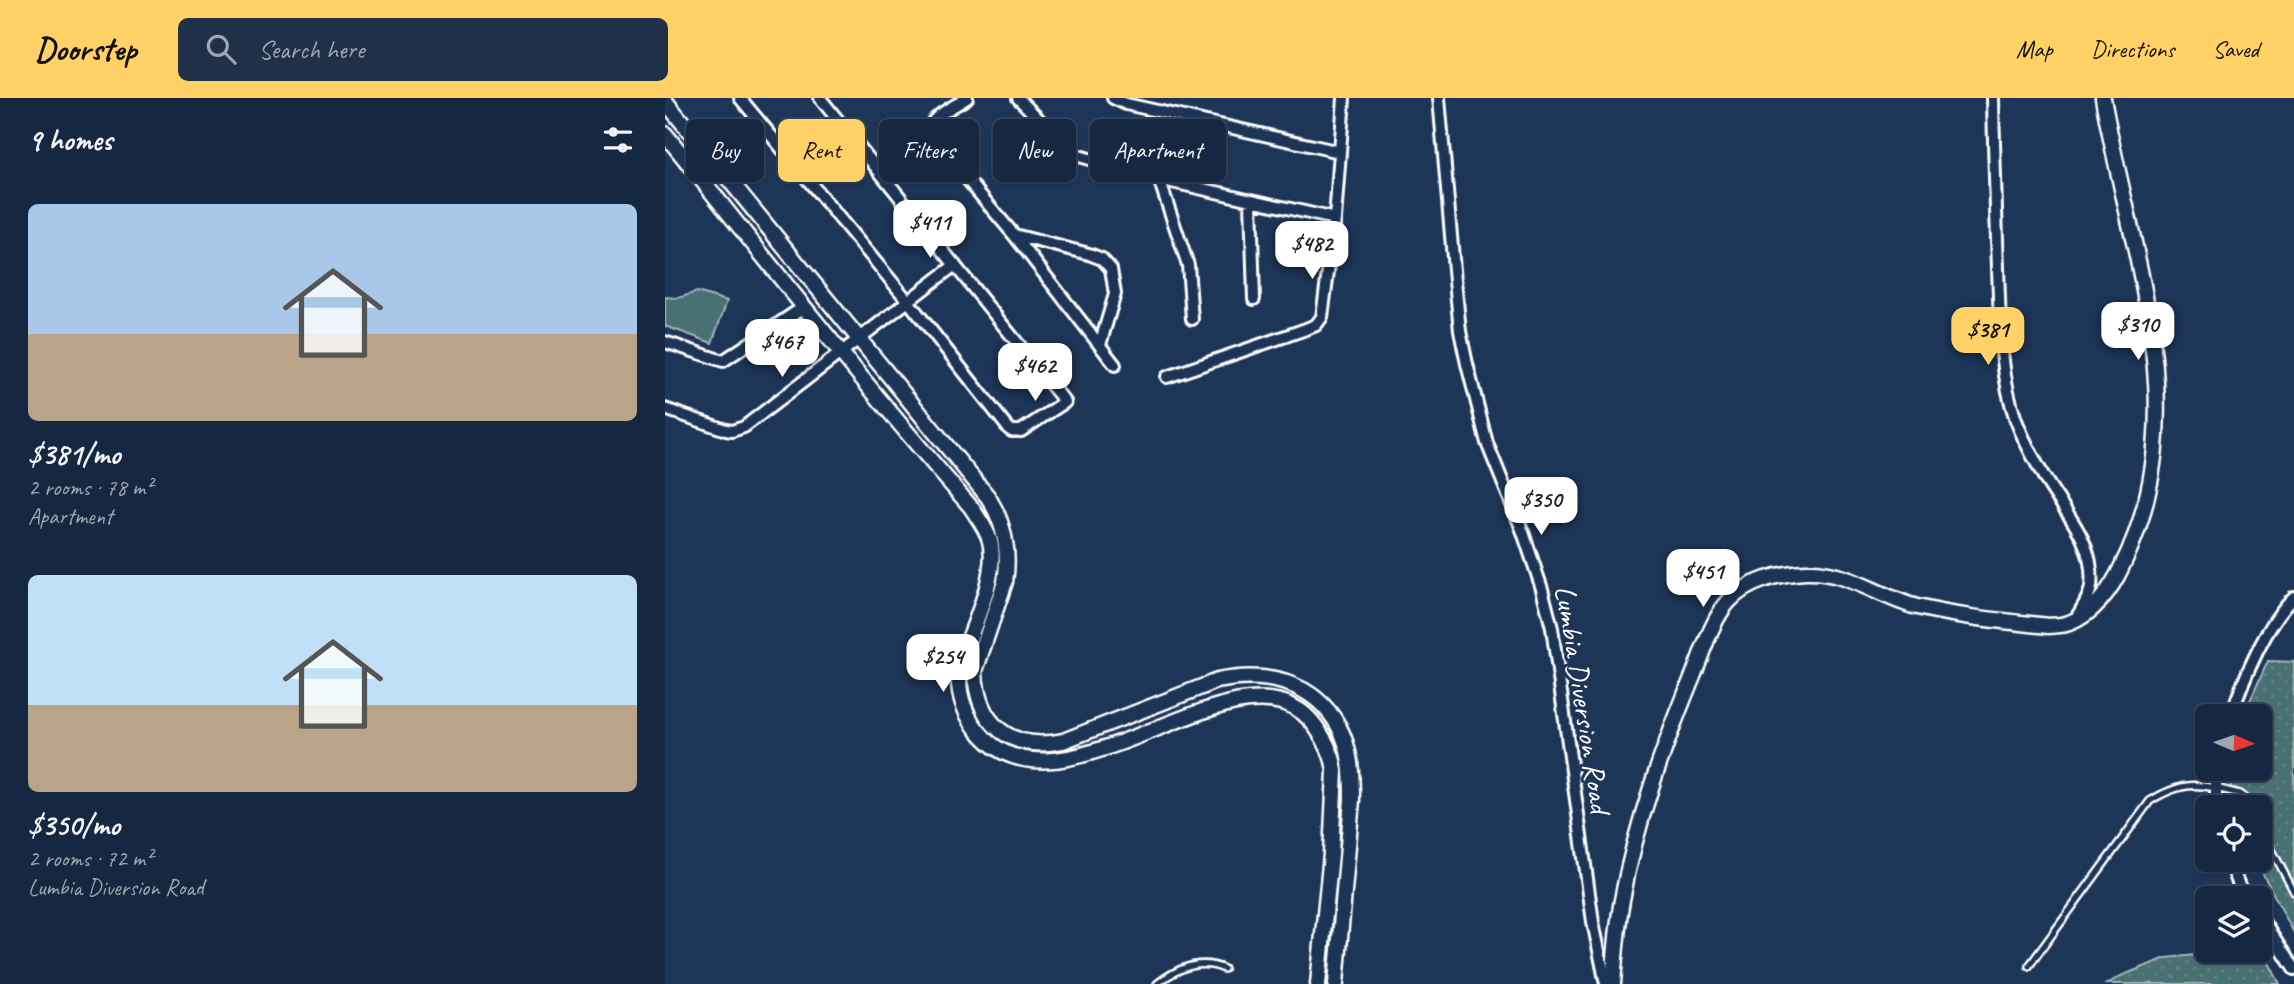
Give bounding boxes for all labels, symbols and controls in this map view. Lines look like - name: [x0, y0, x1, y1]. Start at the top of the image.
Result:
- search box: [178, 18, 668, 81]
- text: Doorstep: [35, 28, 136, 70]
- icon: search: [202, 30, 240, 68]
- text: Search here: [258, 33, 364, 66]
- text: Map: [2016, 34, 2053, 64]
- text: Directions: [2091, 34, 2174, 64]
- text: Saved: [2212, 34, 2259, 64]
- chip: Buy: [686, 119, 764, 182]
- chip: Rent: [778, 119, 865, 182]
- chip: Filters: [879, 119, 979, 182]
- chip: New: [993, 119, 1076, 182]
- chip: Apartment: [1090, 119, 1226, 182]
- text: 9 homes: [28, 121, 112, 159]
- icon: filters: [599, 121, 637, 159]
- pin: $411: [889, 200, 971, 260]
- text: $411: [909, 208, 951, 237]
- pin: $482: [1271, 222, 1353, 281]
- text: $482: [1291, 229, 1333, 258]
- icon: home: [270, 250, 396, 376]
- pin: $310: [2097, 302, 2179, 362]
- pin: $381: [1947, 308, 2029, 367]
- text: $310: [2117, 310, 2159, 339]
- text: $381: [1967, 315, 2009, 344]
- pin: $467: [741, 320, 823, 379]
- text: $467: [761, 327, 803, 356]
- pin: $462: [994, 344, 1076, 403]
- text: $462: [1014, 351, 1056, 380]
- text: $381/mo: [28, 435, 120, 473]
- text: 2 rooms · 78 m²: [28, 473, 152, 502]
- pin: $350: [1500, 478, 1582, 537]
- text: $350: [1520, 485, 1562, 514]
- text: Apartment: [28, 502, 113, 531]
- pin: $451: [1662, 550, 1744, 609]
- text: $451: [1682, 557, 1724, 586]
- street label: Lumbia Diversion Road: [1546, 583, 1620, 819]
- icon: home: [270, 621, 396, 747]
- pin: $254: [902, 634, 984, 694]
- text: $254: [922, 642, 964, 671]
- north arrow: [2195, 704, 2271, 780]
- map controls: [2195, 704, 2272, 963]
- button: locate: [2195, 795, 2272, 872]
- text: $350/mo: [28, 806, 120, 844]
- text: 2 rooms · 72 m²: [28, 844, 152, 873]
- text: Lumbia Diversion Road: [28, 873, 204, 902]
- button: layers: [2195, 886, 2272, 963]

